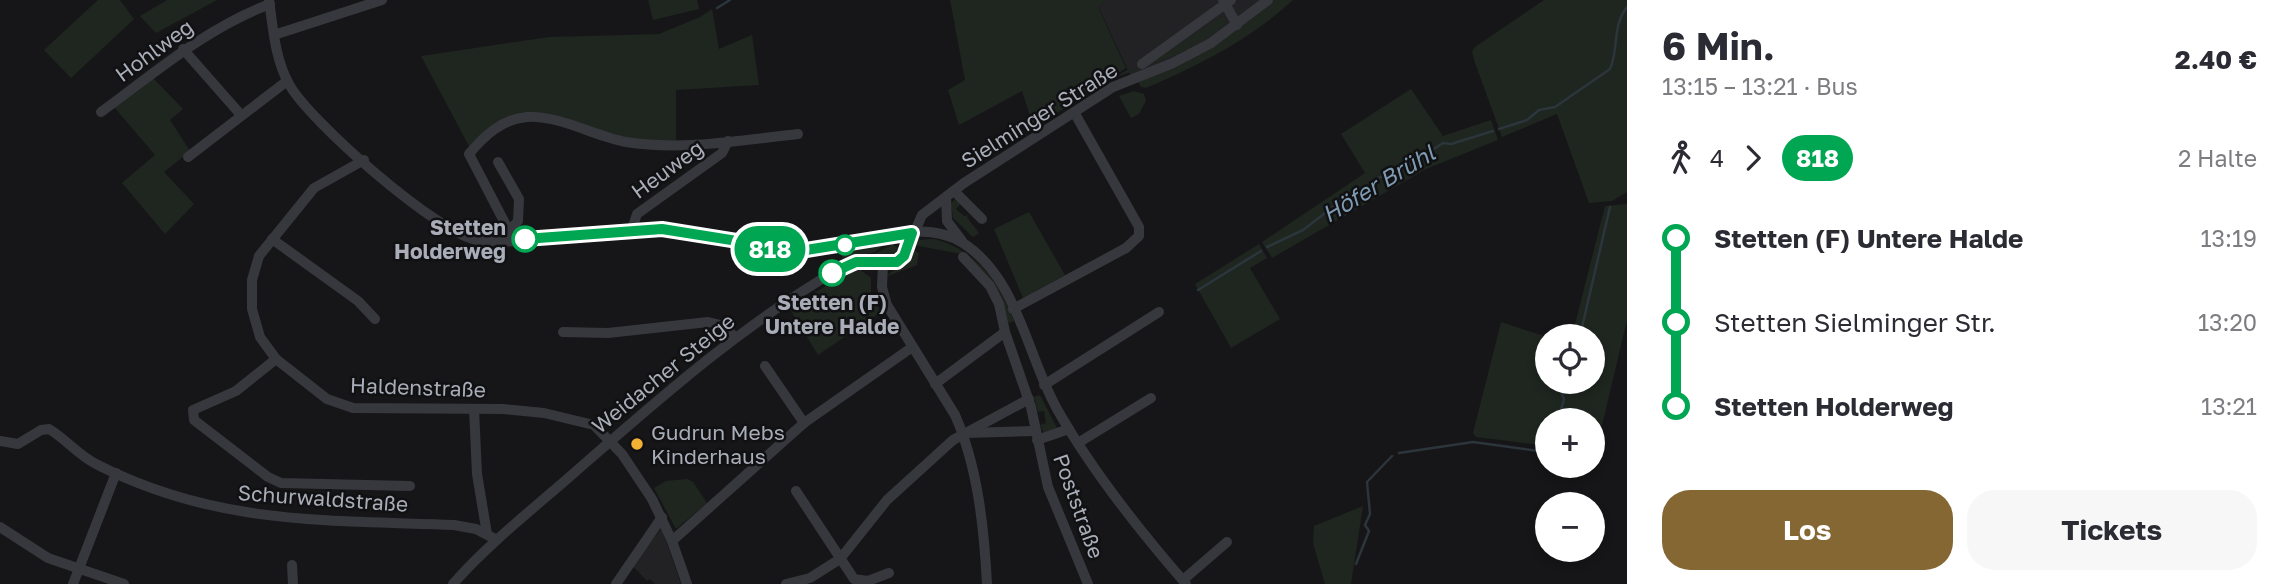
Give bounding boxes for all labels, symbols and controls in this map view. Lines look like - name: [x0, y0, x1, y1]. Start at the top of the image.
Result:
- street label: Hohlweg: [110, 13, 198, 87]
- text: 6 Min.: [1662, 23, 1775, 68]
- text: 2.40 €: [2175, 44, 2257, 75]
- street label: Sielminger Straße: [956, 56, 1122, 174]
- text: 13:15 – 13:21 · Bus: [1662, 72, 1858, 100]
- street label: Heuweg: [626, 134, 708, 204]
- water label: Höfer Brühl: [1316, 137, 1441, 228]
- icon: walk: [1662, 139, 1700, 177]
- icon: forward: [1734, 139, 1772, 177]
- text: 818: [1796, 143, 1839, 172]
- text: 4: [1710, 144, 1724, 172]
- text: 2 Halte: [2178, 144, 2257, 172]
- place label: Stetten Holderweg: [394, 214, 506, 264]
- text: Stetten (F) Untere Halde: [1714, 223, 2023, 254]
- text: 13:19: [2200, 224, 2257, 252]
- marker: Stetten Holderweg: [512, 226, 538, 252]
- line badge: 818: [730, 226, 810, 272]
- text: 818: [748, 234, 792, 263]
- unlabelled marker: [835, 235, 855, 255]
- marker: Stetten (F) Untere Halde: [819, 260, 845, 286]
- place label: Stetten (F) Untere Halde: [765, 289, 899, 339]
- street label: Weidacher Steige: [586, 307, 740, 439]
- text: Stetten Sielminger Str.: [1714, 307, 1996, 338]
- text: 13:20: [2198, 308, 2257, 336]
- map controls: [1535, 324, 1605, 562]
- button: locate: [1535, 324, 1605, 394]
- street label: Haldenstraße: [350, 372, 486, 402]
- text: Stetten Holderweg: [1714, 391, 1954, 422]
- text: 13:21: [2201, 392, 2257, 420]
- button: +: [1535, 408, 1605, 478]
- place label: Gudrun Mebs Kinderhaus: [651, 419, 785, 469]
- marker: Gudrun Mebs Kinderhaus: [629, 436, 645, 452]
- street label: Poststraße: [1048, 450, 1110, 562]
- street label: Schurwaldstraße: [237, 479, 409, 517]
- button: Los: [1662, 490, 1953, 570]
- button: Tickets: [1967, 490, 2257, 570]
- button: −: [1535, 492, 1605, 562]

